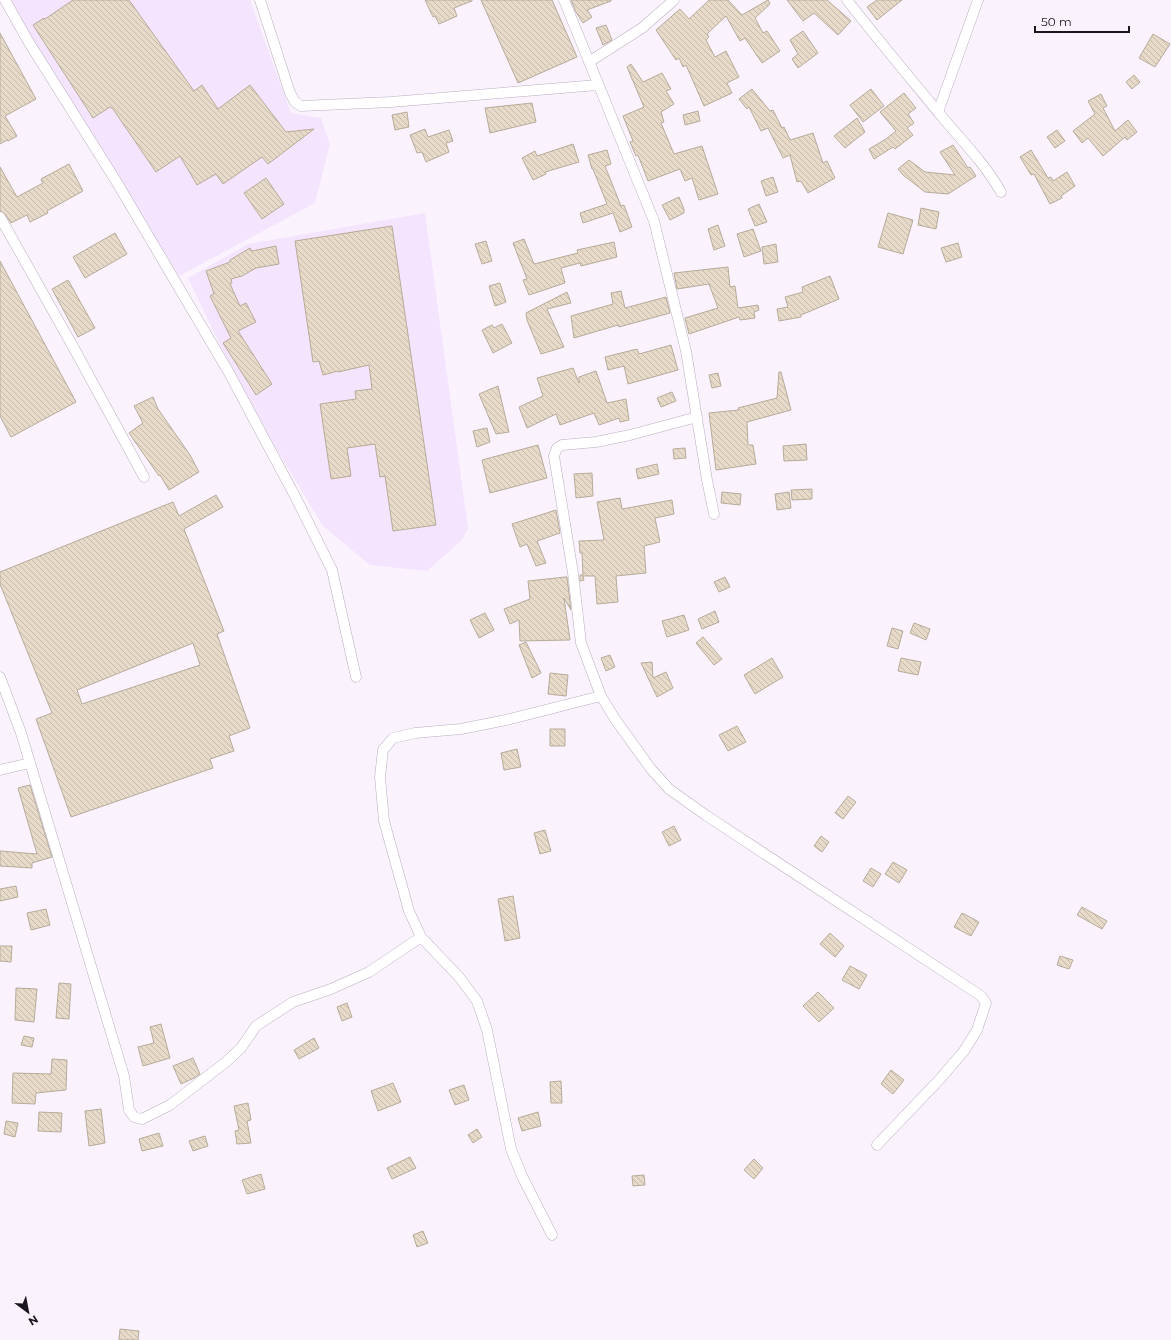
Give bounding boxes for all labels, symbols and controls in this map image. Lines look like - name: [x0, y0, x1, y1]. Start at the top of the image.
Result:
- scale bar: [1035, 8, 1129, 34]
- text: 50 m: [1041, 14, 1072, 29]
- north arrow: [8, 1292, 48, 1332]
- text: N: [26, 1312, 41, 1329]

